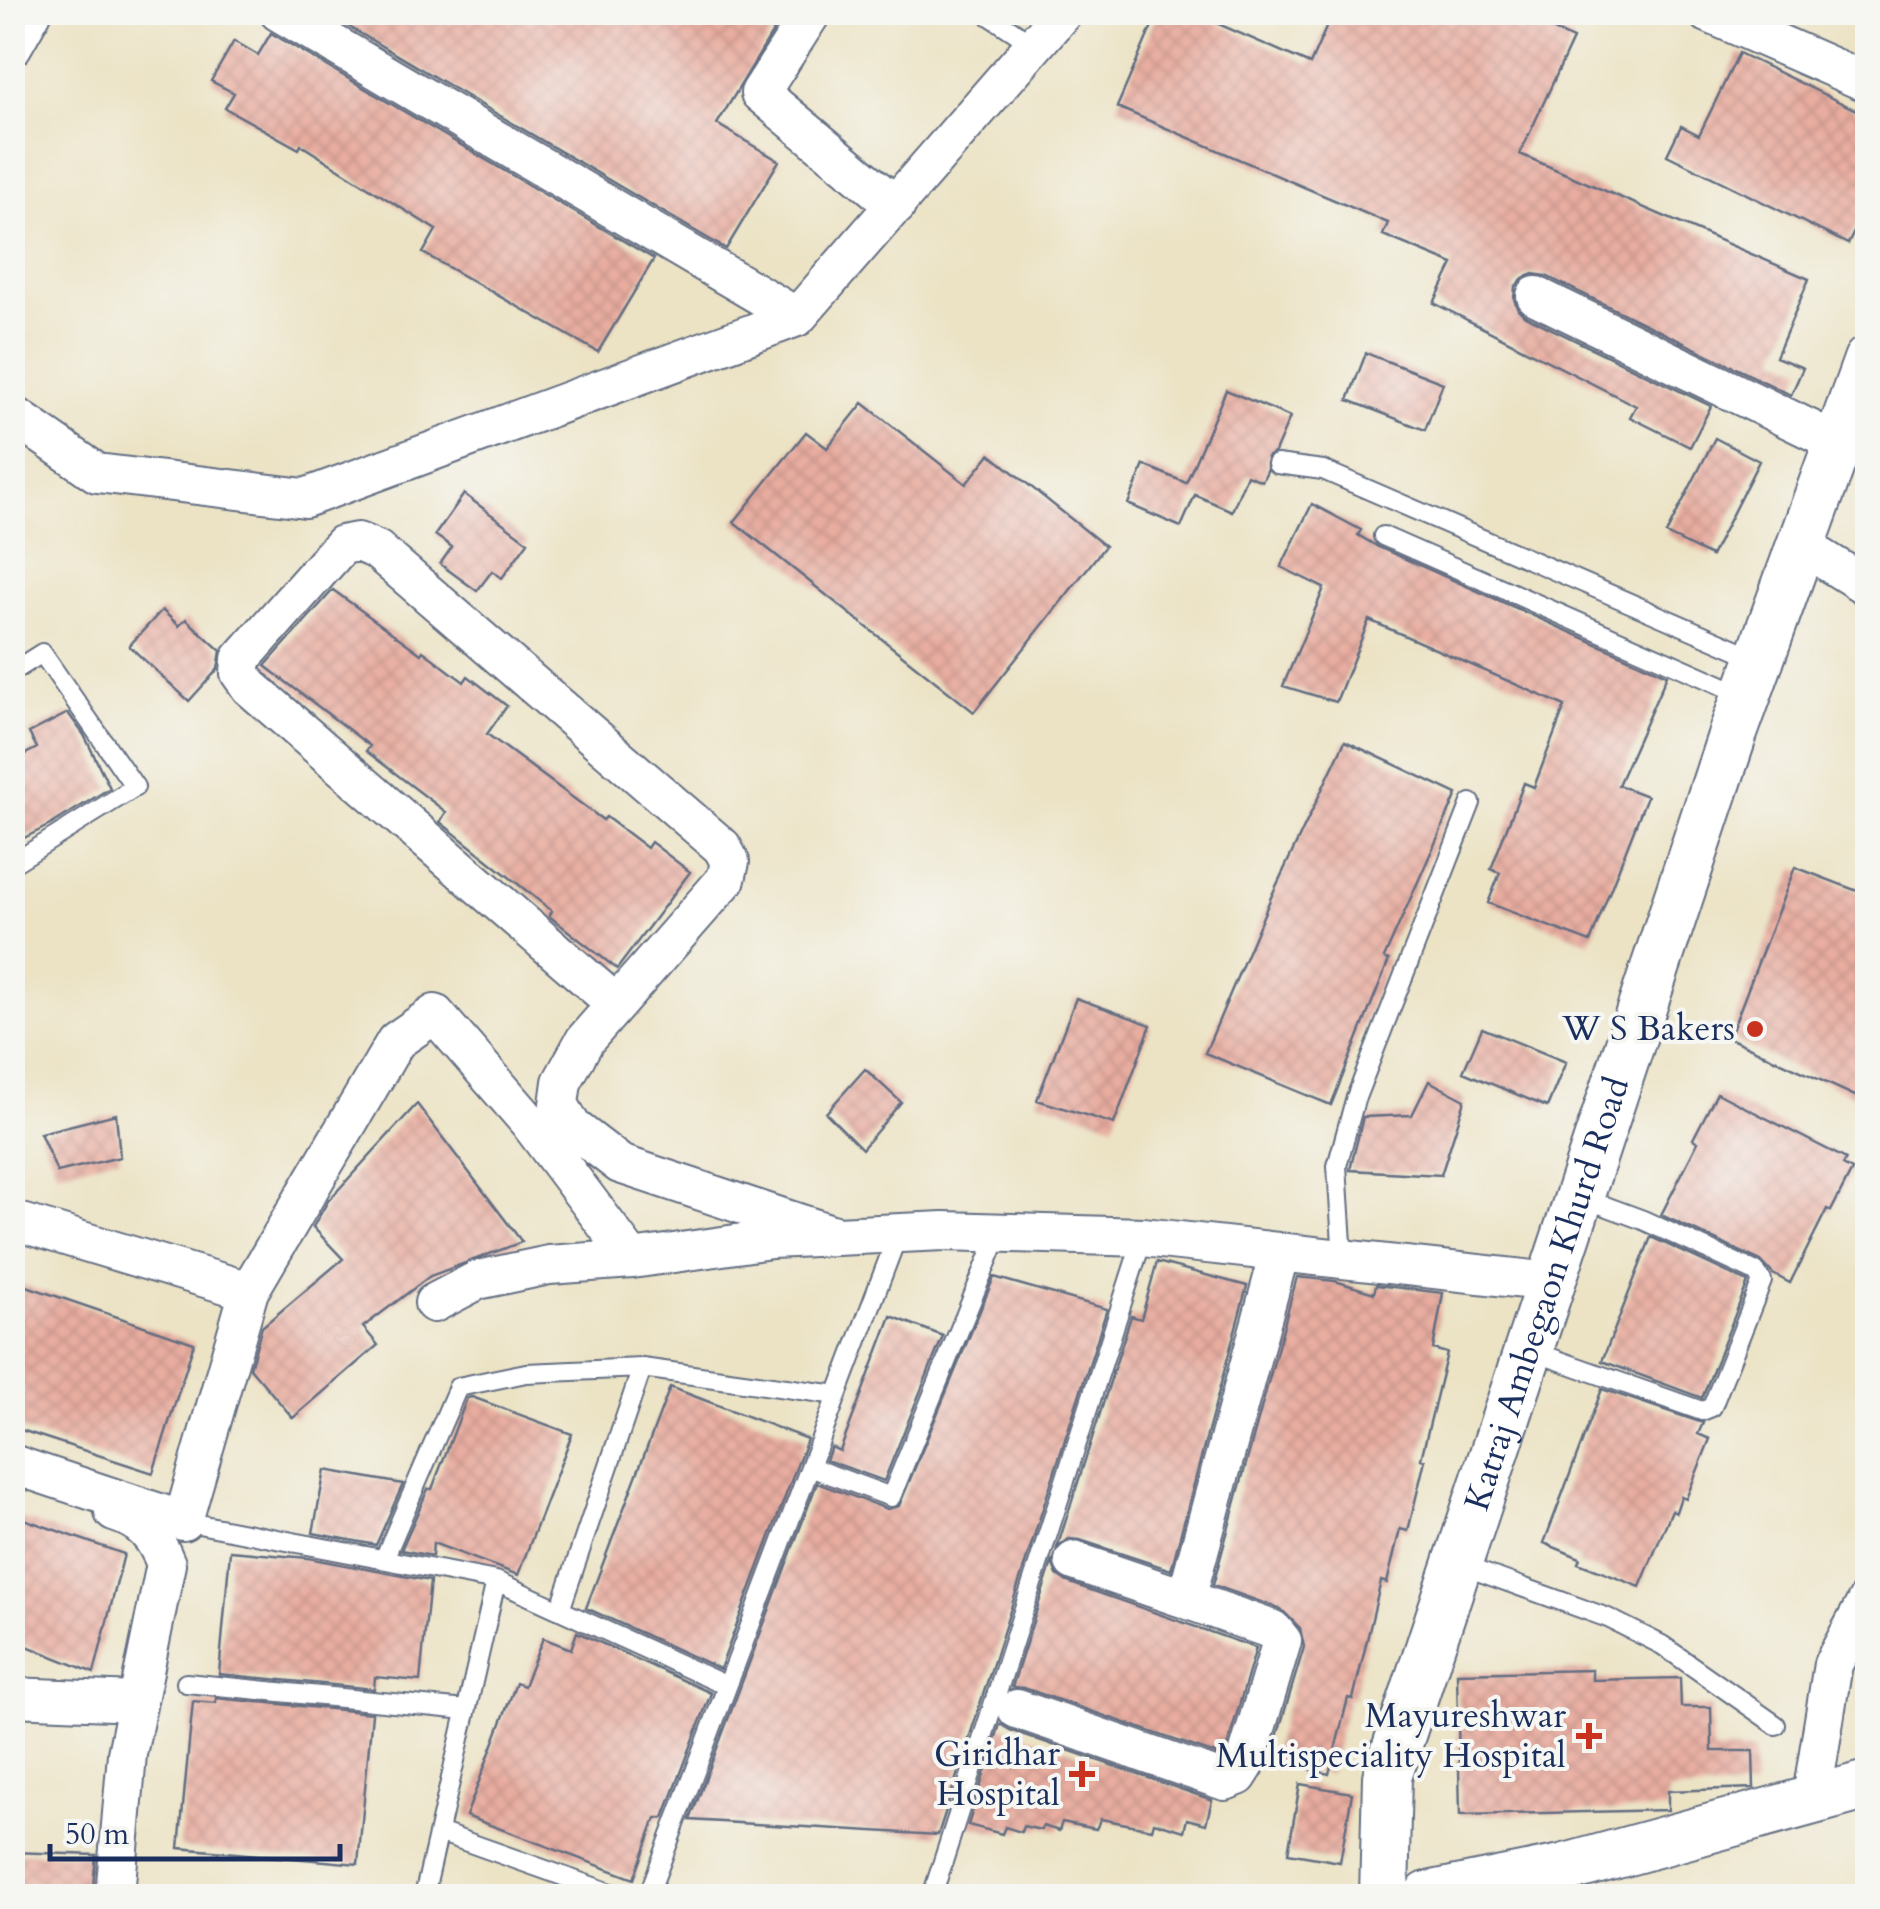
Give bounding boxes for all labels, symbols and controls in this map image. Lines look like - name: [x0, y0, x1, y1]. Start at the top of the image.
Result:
- place label: W S Bakers: [1561, 1005, 1735, 1053]
- marker: W S Bakers: [1744, 1018, 1766, 1040]
- street label: Katraj Ambegaon Khurd Road: [1453, 1071, 1641, 1517]
- place label: Mayureshwar Multispeciality Hospital: [1216, 1692, 1566, 1780]
- marker: Mayureshwar Multispeciality Hospital: [1576, 1723, 1602, 1749]
- place label: Giridhar Hospital: [934, 1730, 1060, 1818]
- marker: Giridhar Hospital: [1069, 1761, 1095, 1787]
- scale bar: [50, 1799, 340, 1861]
- text: 50 m: [65, 1814, 130, 1855]

